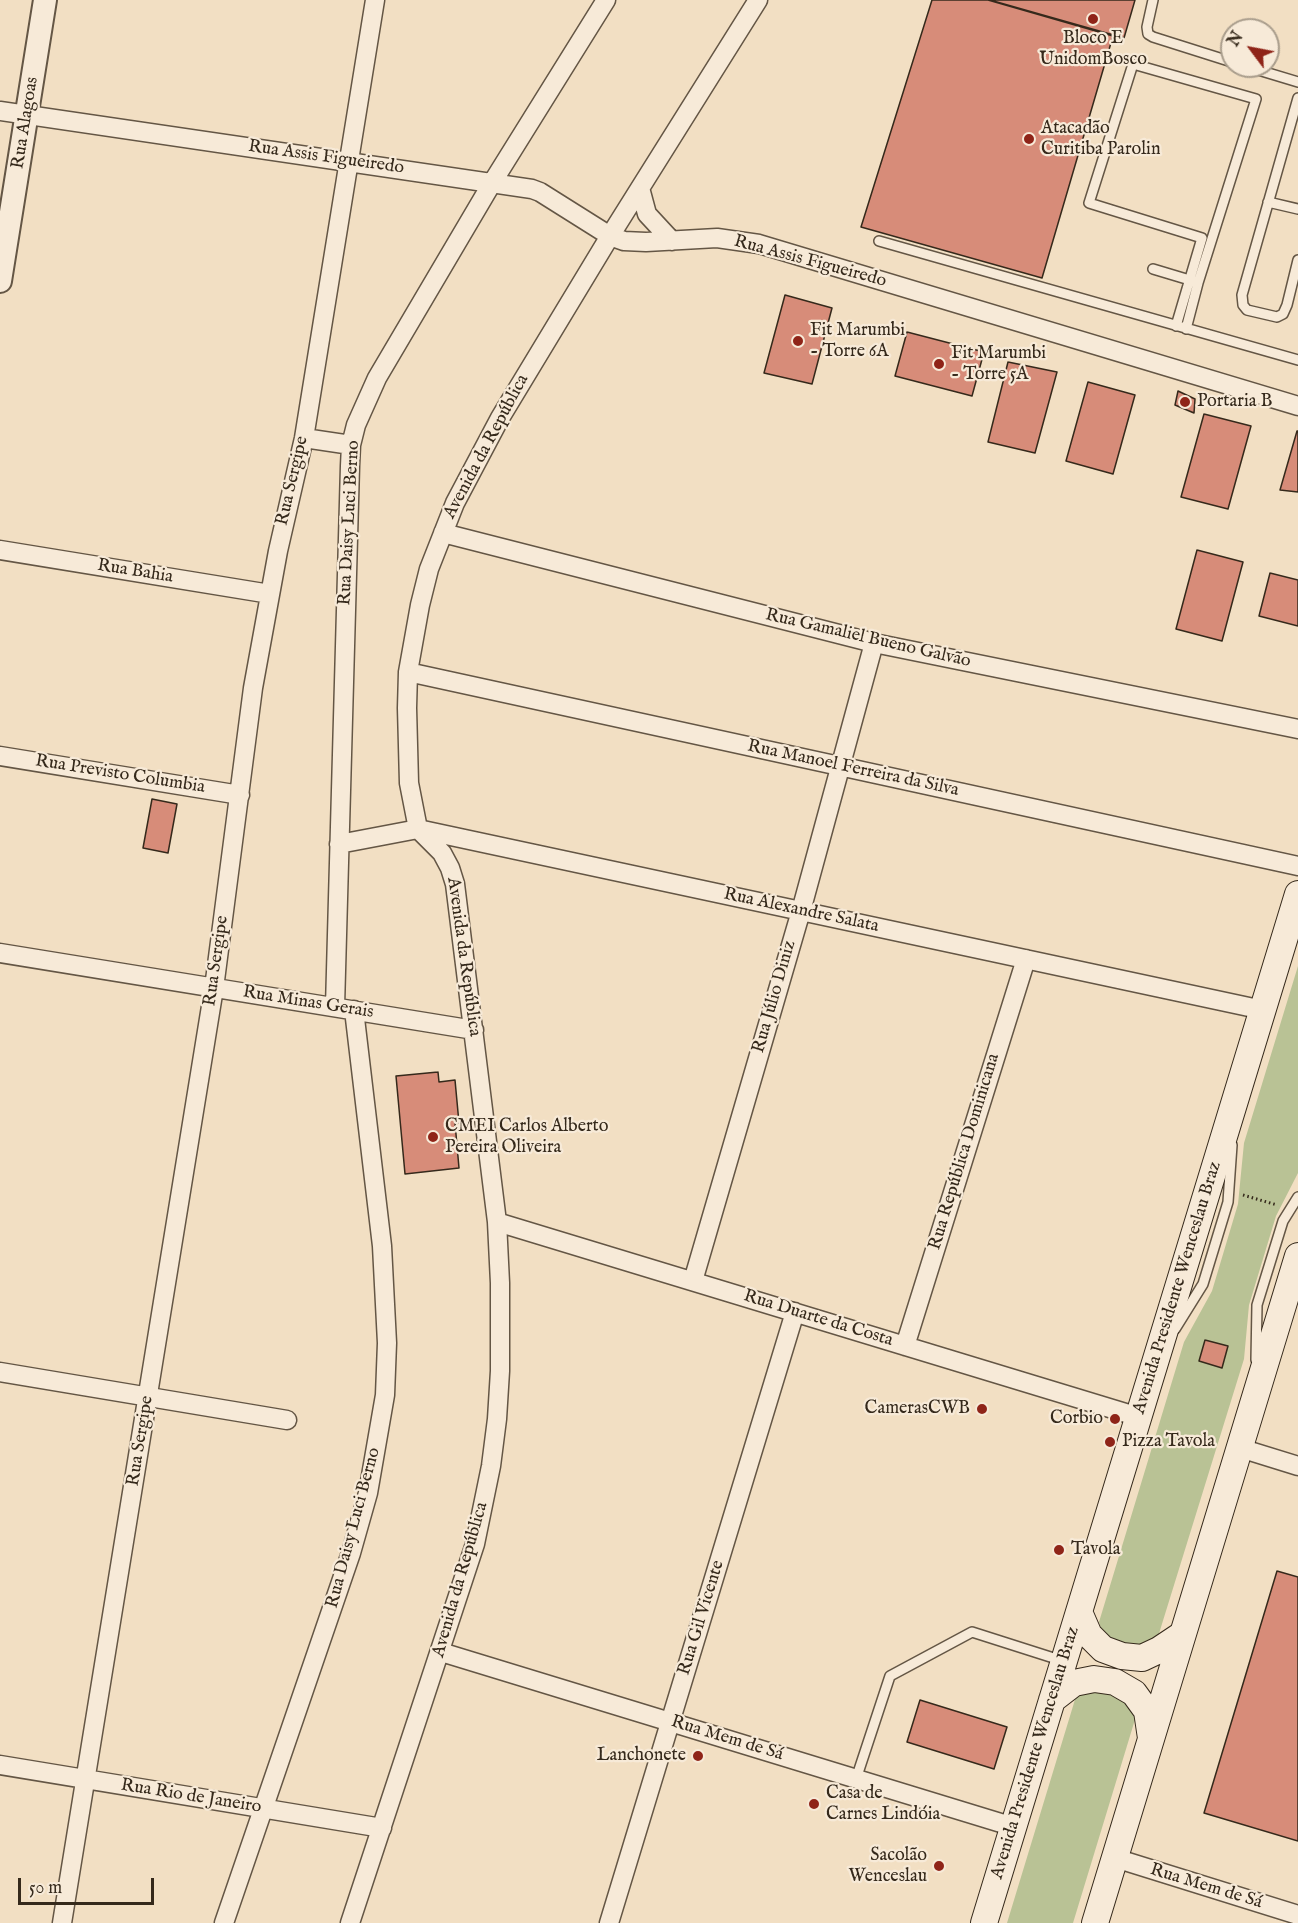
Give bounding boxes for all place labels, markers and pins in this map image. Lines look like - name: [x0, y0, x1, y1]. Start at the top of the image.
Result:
- marker: Bloco E UnidomBosco: [1086, 12, 1100, 26]
- place label: Bloco E UnidomBosco: [1039, 28, 1147, 70]
- place label: Atacadão Curitiba Parolin: [1041, 118, 1160, 160]
- marker: Atacadão Curitiba Parolin: [1022, 132, 1036, 146]
- place label: Fit Marumbi - Torre 6A: [810, 320, 905, 362]
- marker: Fit Marumbi - Torre 6A: [791, 334, 805, 348]
- place label: Fit Marumbi - Torre 5A: [951, 343, 1046, 386]
- marker: Fit Marumbi - Torre 5A: [932, 357, 946, 371]
- place label: Portaria B: [1197, 391, 1272, 413]
- marker: Portaria B: [1178, 395, 1192, 409]
- place label: CMEI Carlos Alberto Pereira Oliveira: [445, 1116, 608, 1158]
- marker: CMEI Carlos Alberto Pereira Oliveira: [426, 1130, 440, 1144]
- place label: CamerasCWB: [865, 1398, 970, 1420]
- marker: CamerasCWB: [975, 1402, 989, 1416]
- place label: Corbio: [1050, 1408, 1103, 1430]
- marker: Corbio: [1108, 1412, 1122, 1426]
- place label: Pizza Tavola: [1122, 1431, 1215, 1453]
- marker: Pizza Tavola: [1103, 1435, 1117, 1449]
- place label: Tavola: [1071, 1539, 1120, 1561]
- marker: Tavola: [1052, 1543, 1066, 1557]
- place label: Lanchonete: [597, 1745, 686, 1767]
- marker: Lanchonete: [691, 1749, 705, 1763]
- place label: Casa de Carnes Lindóia: [826, 1783, 940, 1826]
- marker: Casa de Carnes Lindóia: [807, 1797, 821, 1811]
- place label: Sacolão Wenceslau: [849, 1845, 927, 1888]
- marker: Sacolão Wenceslau: [932, 1859, 946, 1873]

